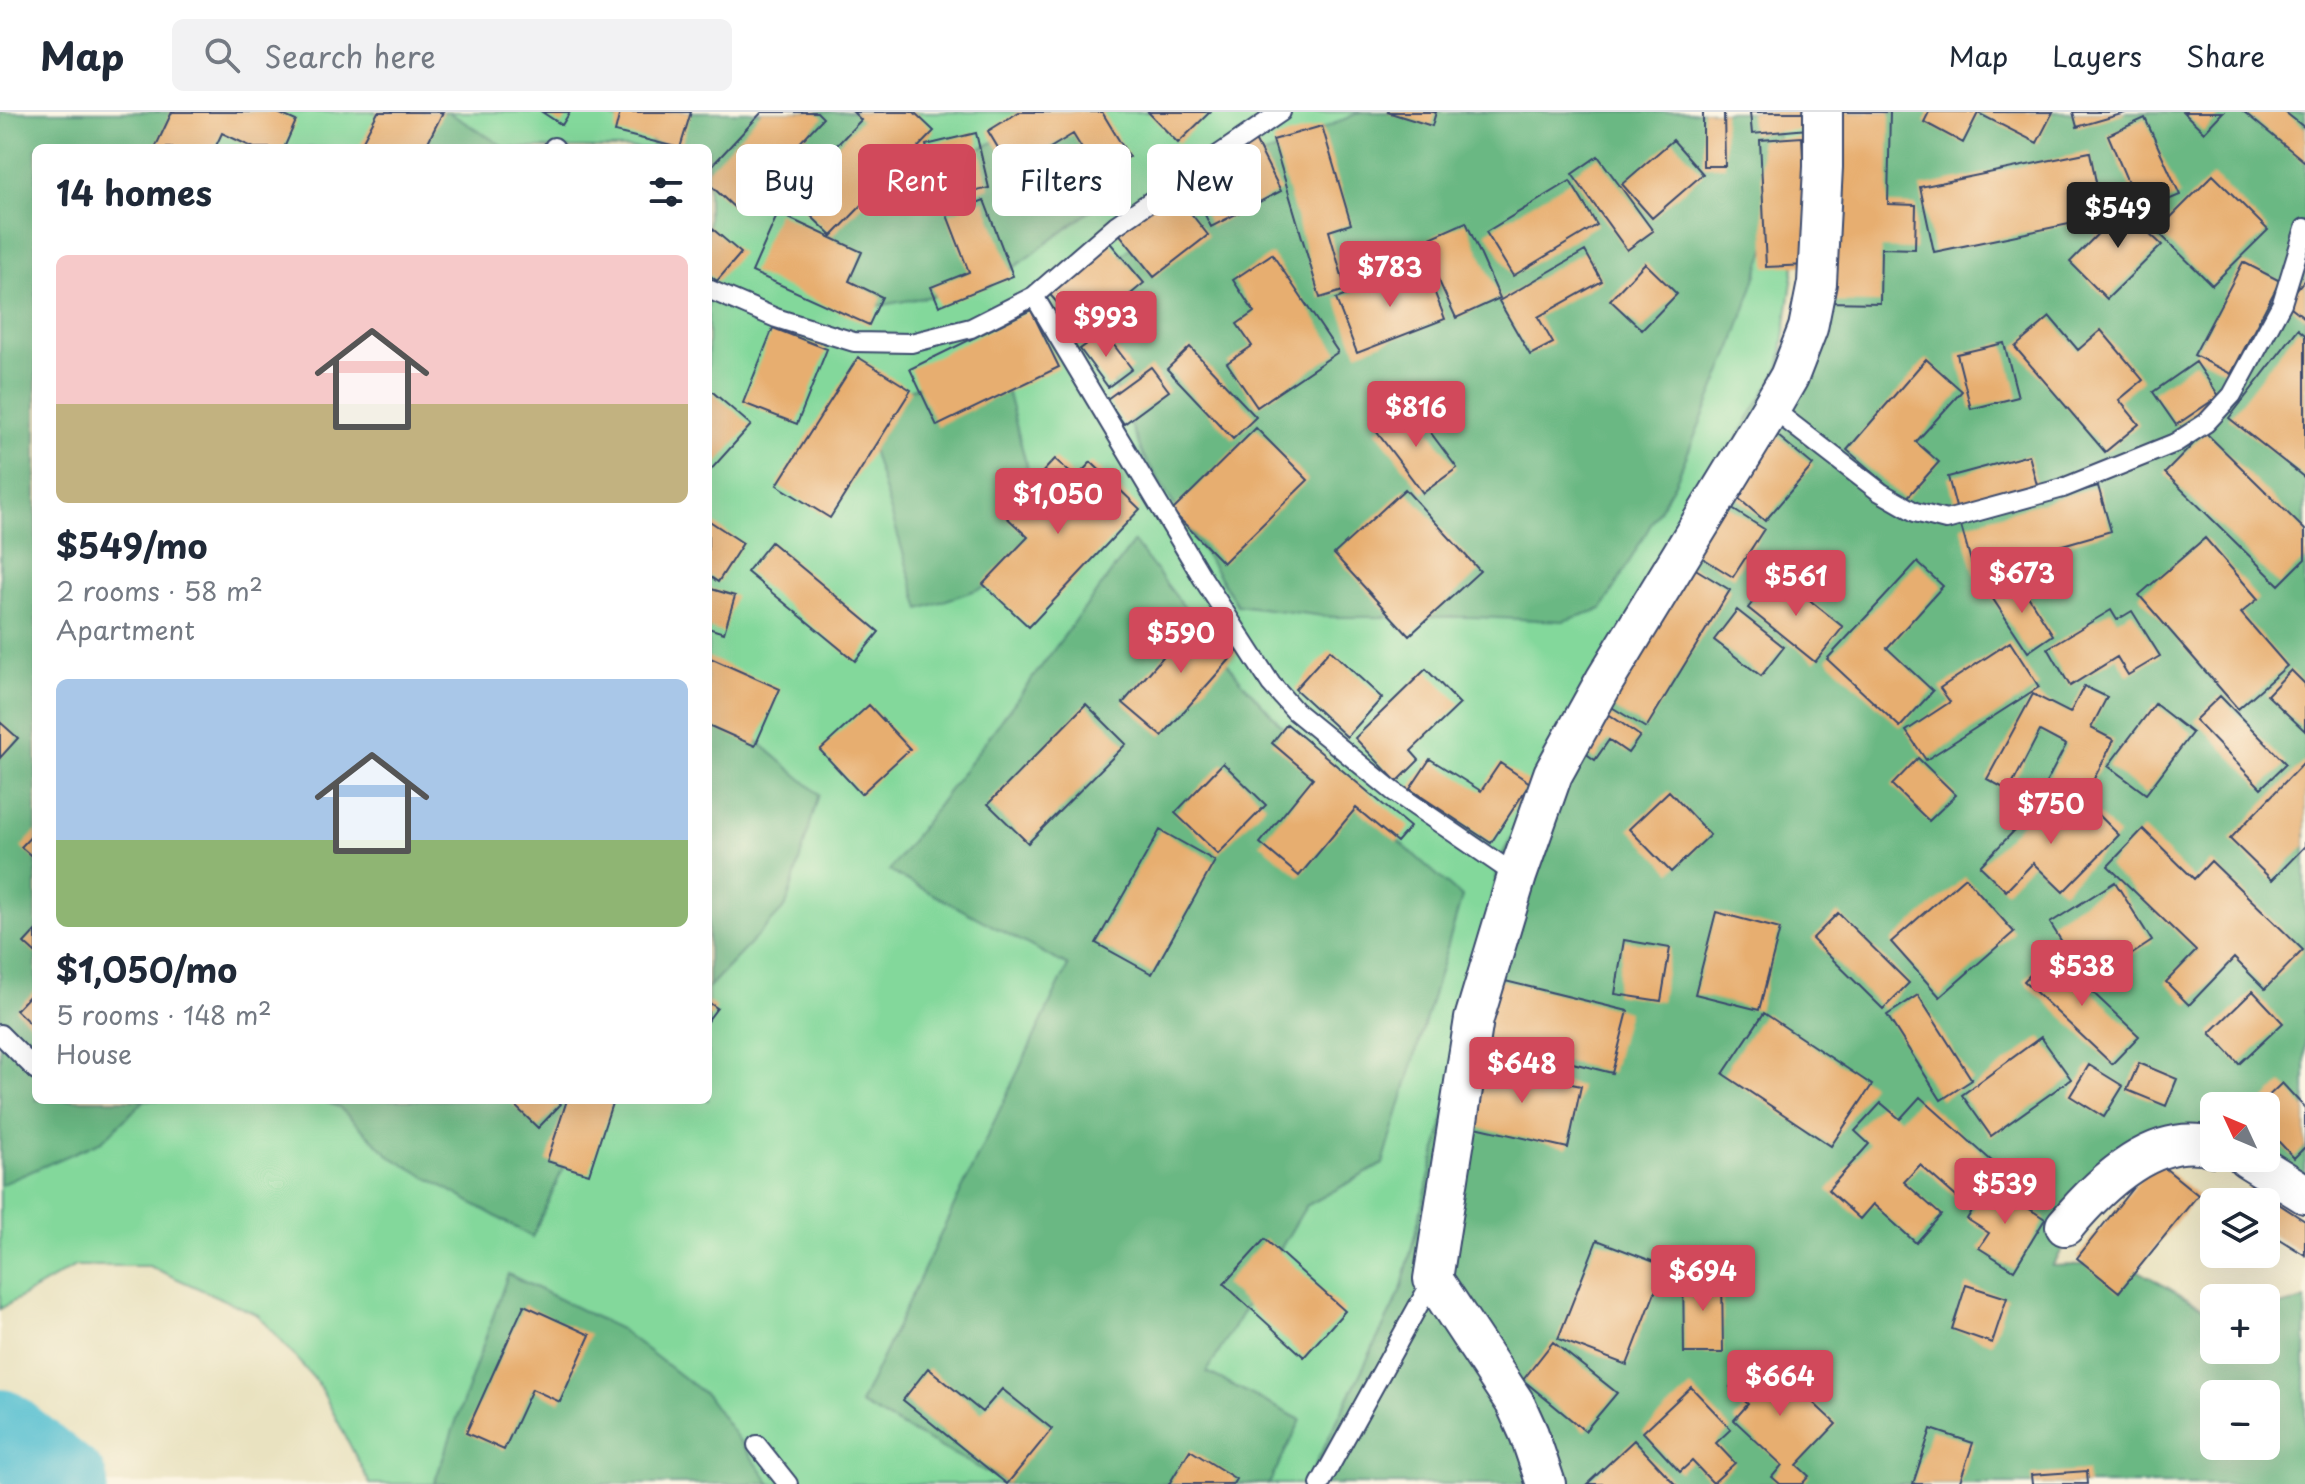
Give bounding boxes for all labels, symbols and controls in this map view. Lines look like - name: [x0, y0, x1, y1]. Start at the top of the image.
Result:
- search box: [172, 19, 732, 91]
- text: Map: [40, 27, 124, 84]
- icon: search: [200, 33, 244, 77]
- text: Search here: [264, 33, 436, 78]
- text: Map: [1948, 34, 2008, 77]
- text: Layers: [2052, 34, 2142, 77]
- text: Share: [2186, 34, 2265, 77]
- chip: Buy: [736, 144, 842, 216]
- chip: Rent: [858, 144, 976, 216]
- chip: Filters: [992, 144, 1131, 216]
- chip: New: [1147, 144, 1261, 216]
- text: 14 homes: [56, 166, 212, 218]
- icon: filters: [644, 170, 688, 214]
- pin: $549: [2071, 182, 2165, 250]
- text: $549: [2085, 188, 2151, 227]
- pin: $783: [1343, 241, 1437, 309]
- text: $783: [1358, 247, 1422, 286]
- pin: $993: [1059, 291, 1153, 359]
- text: $993: [1074, 297, 1138, 336]
- icon: home: [300, 307, 444, 451]
- pin: $816: [1369, 381, 1463, 449]
- text: $816: [1385, 387, 1447, 426]
- pin: $1,050: [993, 468, 1123, 536]
- text: $1,050: [1013, 474, 1103, 513]
- text: $549/mo: [56, 519, 208, 571]
- pin: $673: [1975, 547, 2069, 615]
- pin: $561: [1749, 550, 1843, 618]
- text: $673: [1989, 553, 2055, 592]
- text: $561: [1765, 556, 1827, 595]
- text: 2 rooms · 58 m²: [56, 571, 263, 610]
- pin: $590: [1134, 607, 1228, 675]
- text: Apartment: [56, 610, 195, 649]
- text: $590: [1147, 613, 1215, 652]
- icon: home: [300, 731, 444, 875]
- pin: $750: [2004, 778, 2098, 846]
- text: $750: [2018, 784, 2084, 823]
- pin: $538: [2035, 940, 2129, 1008]
- text: $1,050/mo: [56, 943, 237, 995]
- text: $538: [2049, 946, 2115, 985]
- text: 5 rooms · 148 m²: [56, 995, 272, 1034]
- text: House: [56, 1034, 132, 1073]
- pin: $648: [1475, 1037, 1569, 1105]
- text: $648: [1487, 1043, 1557, 1082]
- north arrow: [2200, 1092, 2280, 1172]
- map controls: [2200, 1092, 2280, 1460]
- pin: $539: [1958, 1158, 2052, 1226]
- text: $539: [1972, 1164, 2038, 1203]
- button: layers: [2200, 1188, 2280, 1268]
- pin: $694: [1656, 1245, 1750, 1313]
- text: $694: [1669, 1251, 1737, 1290]
- button: +: [2200, 1284, 2280, 1364]
- pin: $664: [1733, 1350, 1827, 1418]
- text: $664: [1745, 1356, 1815, 1395]
- button: −: [2200, 1380, 2280, 1460]

